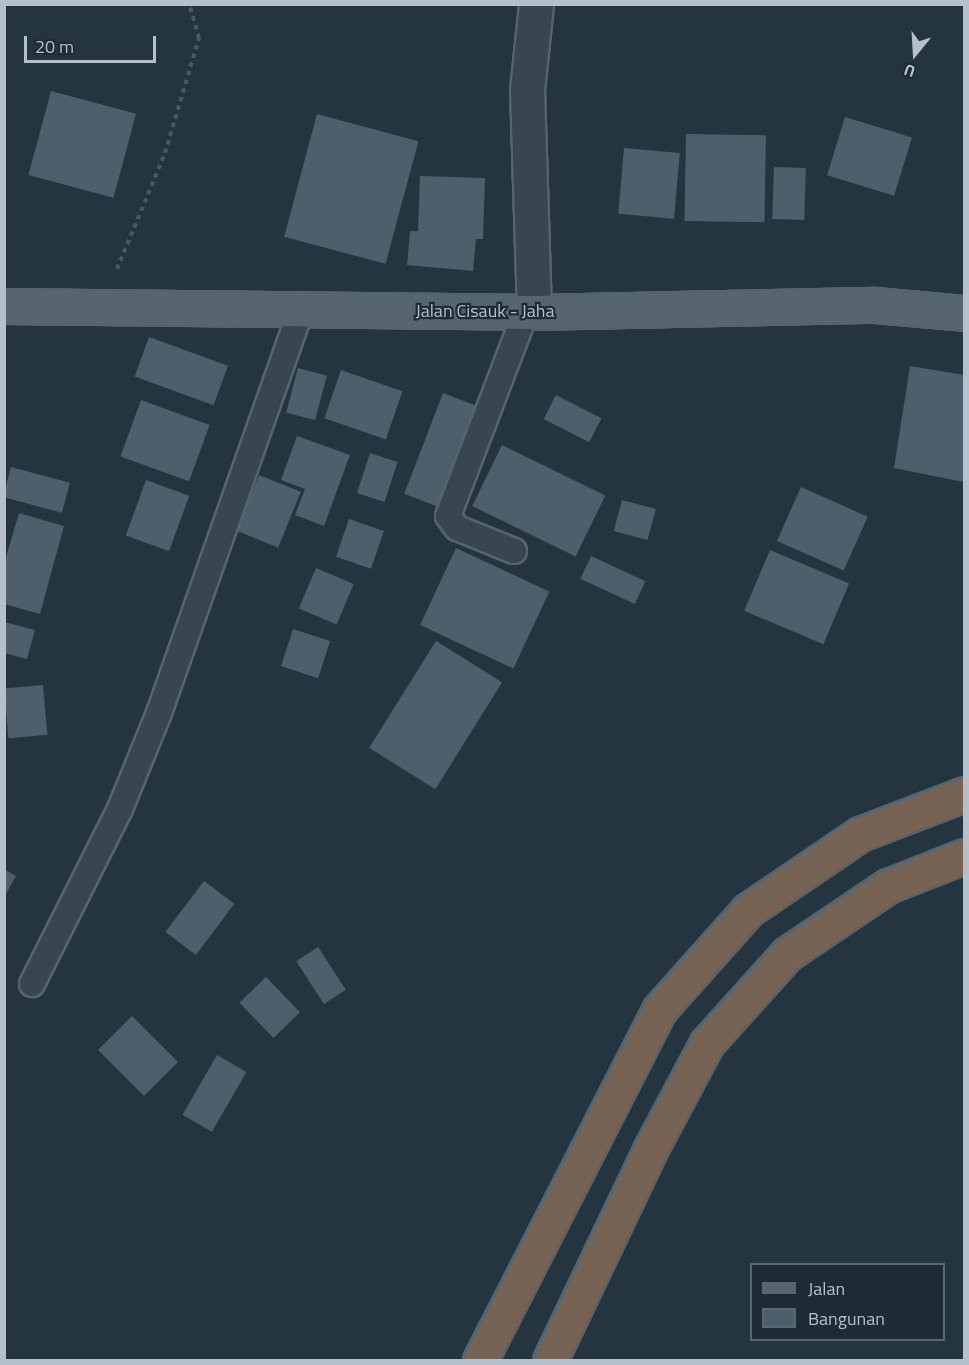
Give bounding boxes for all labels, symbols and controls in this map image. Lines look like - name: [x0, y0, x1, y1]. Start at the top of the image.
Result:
- scale bar: [27, 24, 159, 62]
- north arrow: [885, 24, 945, 84]
- text: 20 m: [35, 33, 74, 60]
- text: U: [901, 58, 918, 84]
- street label: Jalan Cisauk - Jaha: [415, 300, 555, 322]
- legend: [750, 1263, 945, 1341]
- text: Jalan: [808, 1275, 845, 1302]
- text: Bangunan: [808, 1305, 885, 1332]

